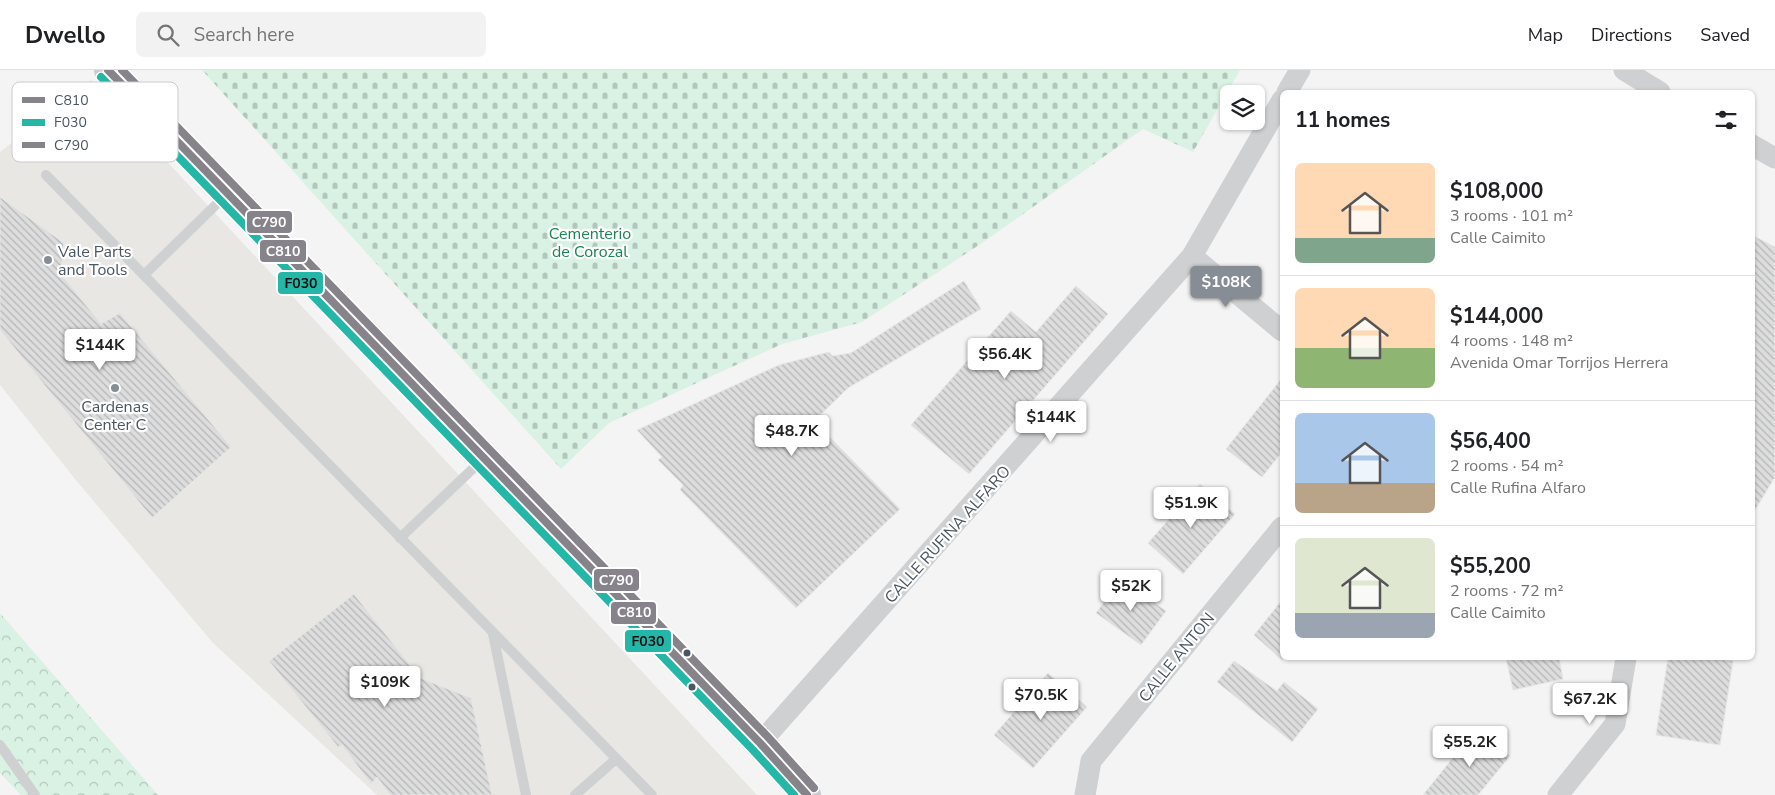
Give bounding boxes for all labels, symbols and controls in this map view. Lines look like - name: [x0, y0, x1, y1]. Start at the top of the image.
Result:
- search box: [136, 12, 486, 57]
- text: Dwello: [25, 19, 106, 51]
- icon: search: [154, 21, 182, 49]
- text: Search here: [194, 22, 294, 48]
- text: Map: [1528, 23, 1563, 47]
- text: Directions: [1591, 23, 1672, 47]
- text: Saved: [1700, 23, 1750, 47]
- legend: [12, 82, 178, 162]
- map controls: [1220, 85, 1265, 130]
- button: layers: [1220, 85, 1265, 130]
- text: C810: [54, 91, 89, 110]
- text: 11 homes: [1295, 106, 1390, 134]
- icon: filters: [1712, 106, 1740, 134]
- text: F030: [54, 113, 87, 132]
- text: C790: [54, 136, 89, 155]
- text: $108,000: [1450, 177, 1543, 205]
- icon: home: [1335, 183, 1395, 243]
- text: 3 rooms · 101 m²: [1450, 205, 1573, 227]
- line badge: C790: [246, 210, 293, 234]
- text: C790: [252, 213, 286, 232]
- park label: Cementerio de Corozal: [549, 223, 631, 263]
- text: Calle Caimito: [1450, 227, 1546, 249]
- line badge: C810: [259, 239, 307, 263]
- place label: Vale Parts and Tools: [57, 241, 132, 281]
- text: C810: [266, 242, 300, 261]
- marker: Vale Parts and Tools: [42, 254, 54, 266]
- pin: $108K: [1191, 266, 1261, 308]
- line badge: F030: [277, 271, 324, 295]
- text: $108K: [1201, 271, 1251, 293]
- text: F030: [284, 274, 318, 293]
- text: $144,000: [1450, 302, 1543, 330]
- icon: home: [1335, 308, 1395, 368]
- pin: $144K: [65, 328, 135, 371]
- text: 4 rooms · 148 m²: [1450, 330, 1573, 352]
- text: $144K: [75, 334, 125, 356]
- pin: $56.4K: [964, 338, 1046, 380]
- text: $56.4K: [979, 343, 1032, 365]
- text: Avenida Omar Torrijos Herrera: [1450, 352, 1669, 374]
- marker: Cardenas Center C: [109, 382, 121, 394]
- place label: Cardenas Center C: [81, 396, 149, 436]
- pin: $144K: [1016, 400, 1086, 443]
- text: $144K: [1026, 406, 1076, 428]
- pin: $48.7K: [751, 414, 833, 457]
- text: $48.7K: [766, 420, 819, 442]
- text: $56,400: [1450, 427, 1531, 455]
- icon: home: [1335, 433, 1395, 493]
- text: 2 rooms · 54 m²: [1450, 455, 1563, 477]
- street label: CALLE RUFINA ALFARO: [880, 461, 1016, 608]
- text: Calle Rufina Alfaro: [1450, 477, 1586, 499]
- pin: $51.9K: [1150, 486, 1232, 529]
- text: $51.9K: [1165, 492, 1218, 514]
- text: $55,200: [1450, 552, 1531, 580]
- icon: home: [1335, 558, 1395, 618]
- line badge: C790: [593, 568, 640, 592]
- pin: $52K: [1101, 570, 1161, 612]
- text: C790: [599, 571, 633, 590]
- text: $52K: [1111, 575, 1151, 597]
- text: 2 rooms · 72 m²: [1450, 580, 1563, 602]
- line badge: C810: [610, 601, 657, 625]
- text: Calle Caimito: [1450, 602, 1546, 624]
- text: C810: [617, 603, 651, 622]
- street label: CALLE ANTON: [1134, 608, 1220, 707]
- line badge: F030: [624, 629, 672, 653]
- text: F030: [631, 632, 665, 651]
- unlabelled marker: [682, 648, 692, 658]
- pin: $109K: [350, 666, 420, 708]
- text: $109K: [360, 671, 410, 693]
- pin: $70.5K: [1000, 678, 1082, 721]
- unlabelled marker: [687, 682, 697, 692]
- pin: $67.2K: [1549, 682, 1631, 725]
- text: $70.5K: [1015, 684, 1068, 706]
- text: $67.2K: [1564, 688, 1617, 710]
- pin: $55.2K: [1429, 726, 1511, 768]
- text: $55.2K: [1444, 731, 1497, 753]

